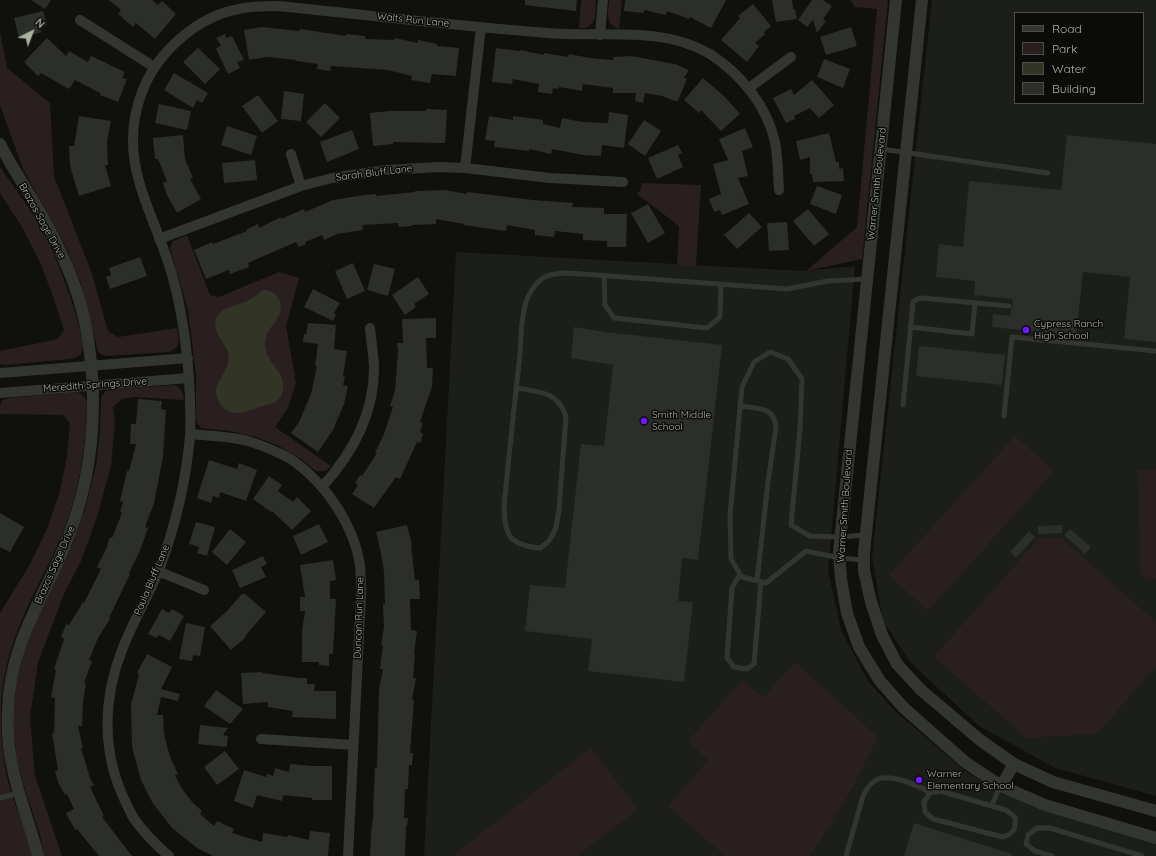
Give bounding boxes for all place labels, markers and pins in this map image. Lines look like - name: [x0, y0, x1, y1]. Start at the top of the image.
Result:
- place label: Cypress Ranch High School: [1034, 318, 1103, 342]
- marker: Cypress Ranch High School: [1021, 325, 1031, 335]
- place label: Smith Middle School: [652, 409, 711, 432]
- marker: Smith Middle School: [639, 416, 649, 426]
- place label: Warner Elementary School: [927, 768, 1014, 792]
- marker: Warner Elementary School: [914, 775, 924, 785]

